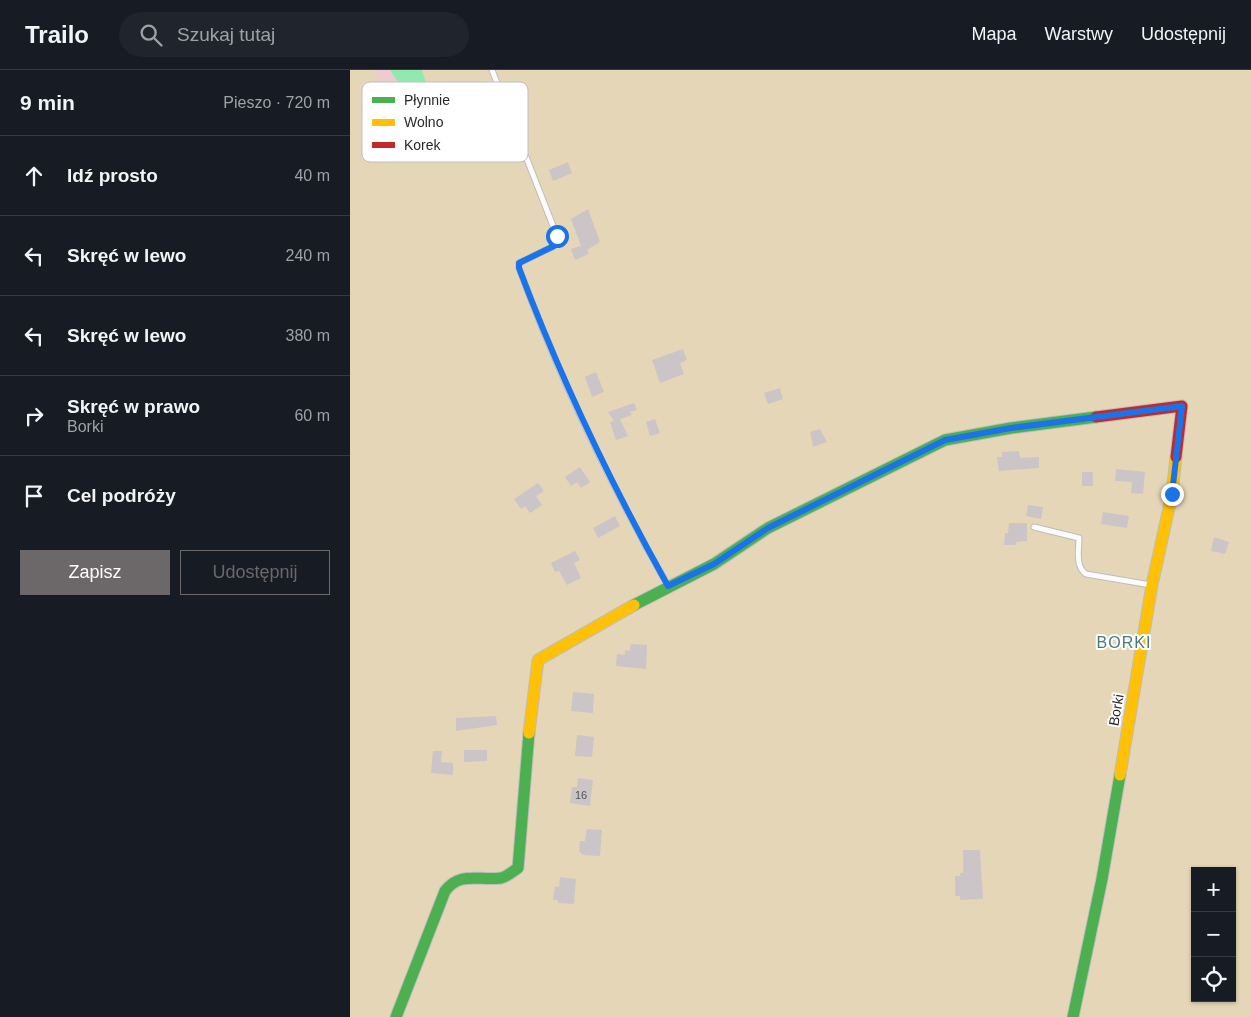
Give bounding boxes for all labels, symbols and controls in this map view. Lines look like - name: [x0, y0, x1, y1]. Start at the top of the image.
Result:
- search box: [119, 12, 469, 57]
- text: Trailo: [25, 21, 89, 48]
- icon: search: [137, 21, 165, 49]
- text: Szukaj tutaj: [177, 24, 275, 45]
- text: Mapa: [972, 24, 1017, 44]
- text: Warstwy: [1045, 24, 1113, 44]
- text: Udostępnij: [1141, 24, 1226, 44]
- legend: [362, 82, 528, 162]
- text: 9 min: [20, 91, 75, 114]
- text: Płynnie: [404, 92, 450, 108]
- text: Pieszo · 720 m: [223, 94, 330, 111]
- text: Wolno: [404, 114, 444, 130]
- text: Korek: [404, 137, 442, 153]
- icon: ahead: [20, 162, 48, 190]
- text: Idź prosto: [67, 165, 158, 186]
- text: 40 m: [294, 167, 330, 184]
- route start: [546, 225, 569, 248]
- icon: left: [20, 242, 48, 270]
- text: Skręć w lewo: [67, 245, 186, 266]
- text: 240 m: [286, 247, 330, 264]
- icon: left: [20, 322, 48, 350]
- text: Skręć w lewo: [67, 325, 186, 346]
- text: 380 m: [286, 327, 330, 344]
- text: Skręć w prawo: [67, 396, 200, 417]
- icon: right: [20, 402, 48, 430]
- text: 60 m: [294, 407, 330, 424]
- text: Borki: [67, 418, 103, 435]
- icon: arrive: [20, 482, 48, 510]
- route end: [1161, 483, 1184, 506]
- text: Cel podróży: [67, 485, 176, 506]
- button: Zapisz: [20, 550, 170, 595]
- button: Udostępnij: [180, 550, 330, 595]
- district label: BORKI: [1097, 634, 1151, 651]
- street label: Borki: [1105, 693, 1127, 727]
- house number: 16: [575, 789, 587, 801]
- map controls: [1191, 867, 1236, 1002]
- button: +: [1191, 867, 1236, 912]
- button: −: [1191, 912, 1236, 957]
- button: locate: [1191, 957, 1236, 1002]

